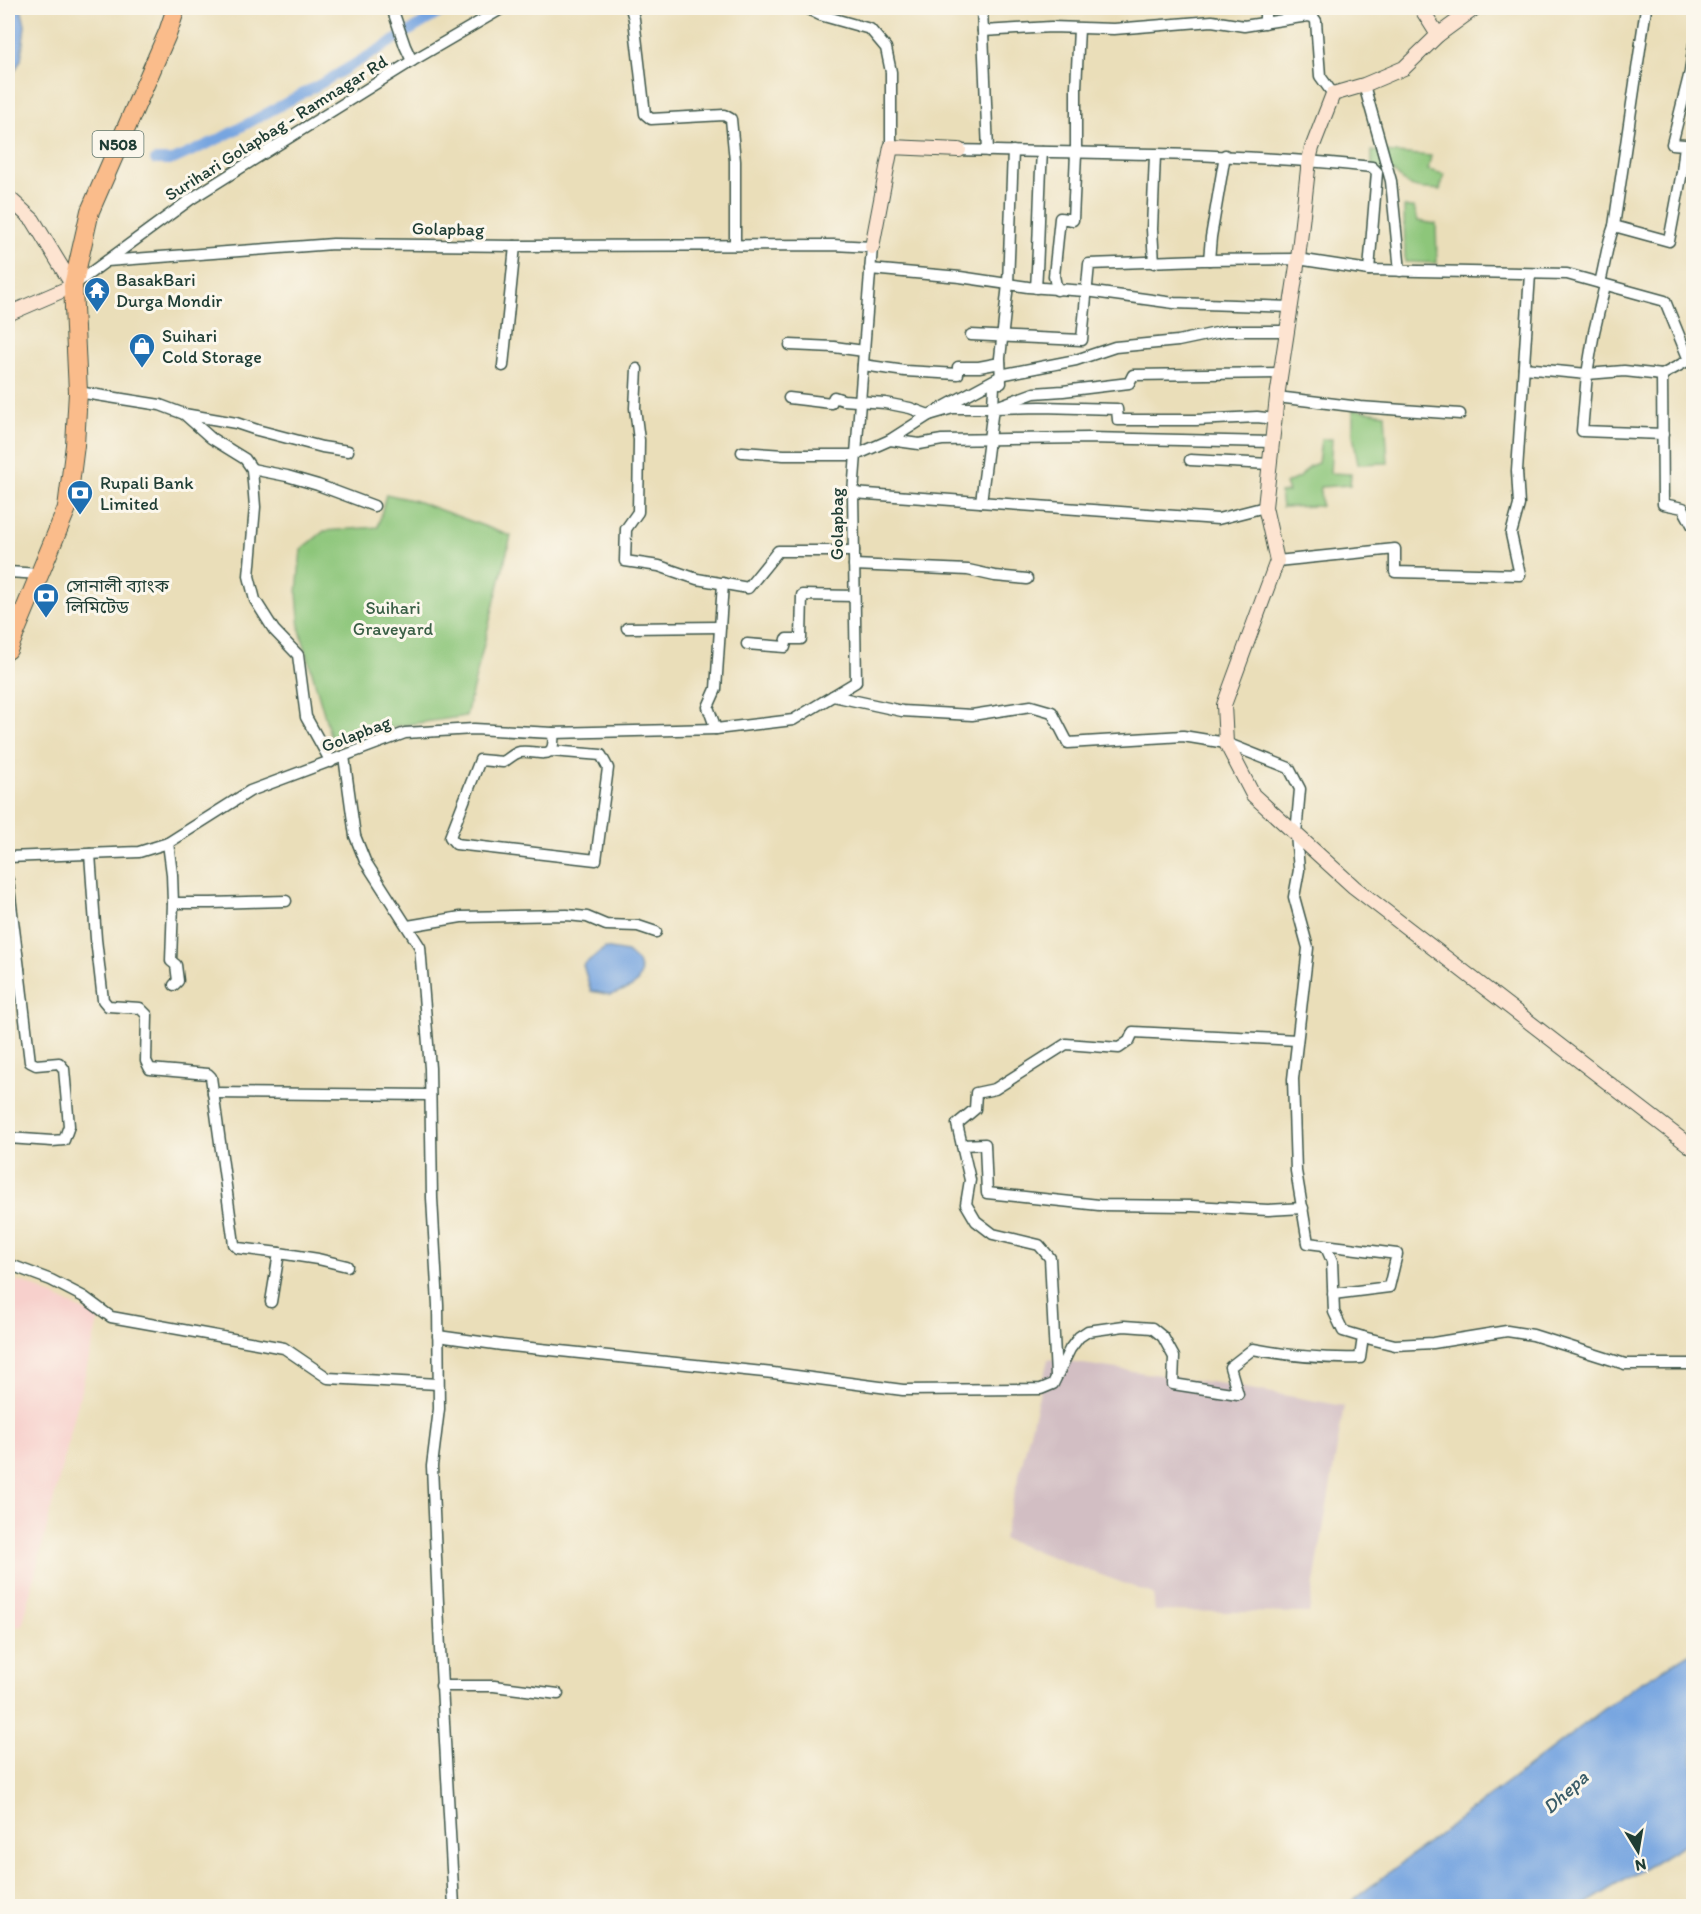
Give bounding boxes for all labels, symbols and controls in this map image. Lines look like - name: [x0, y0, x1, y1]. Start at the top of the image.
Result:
- street label: Surihari Golapbag - Ramnagar Rd: [161, 50, 392, 206]
- road number: N508: [92, 131, 144, 157]
- street label: Golapbag: [412, 217, 485, 241]
- place label: BasakBari Durga Mondir: [116, 269, 222, 312]
- temple icon: BasakBari Durga Mondir: [82, 275, 112, 313]
- place label: Suihari Cold Storage: [162, 325, 262, 368]
- shop icon: Suihari Cold Storage: [127, 331, 157, 369]
- place label: Rupali Bank Limited: [100, 472, 194, 515]
- bank icon: Rupali Bank Limited: [65, 478, 95, 516]
- street label: Golapbag: [826, 487, 848, 560]
- place label: সোনালী ব্যাংক লিমিটেড: [65, 575, 169, 618]
- bank icon: সোনালী ব্যাংক লিমিটেড: [31, 581, 61, 619]
- park label: Suihari Graveyard: [353, 597, 434, 640]
- street label: Golapbag: [318, 710, 394, 757]
- water label: Dhepa: [1537, 1764, 1594, 1819]
- north arrow: [1608, 1821, 1668, 1881]
- text: N: [1634, 1855, 1648, 1876]

